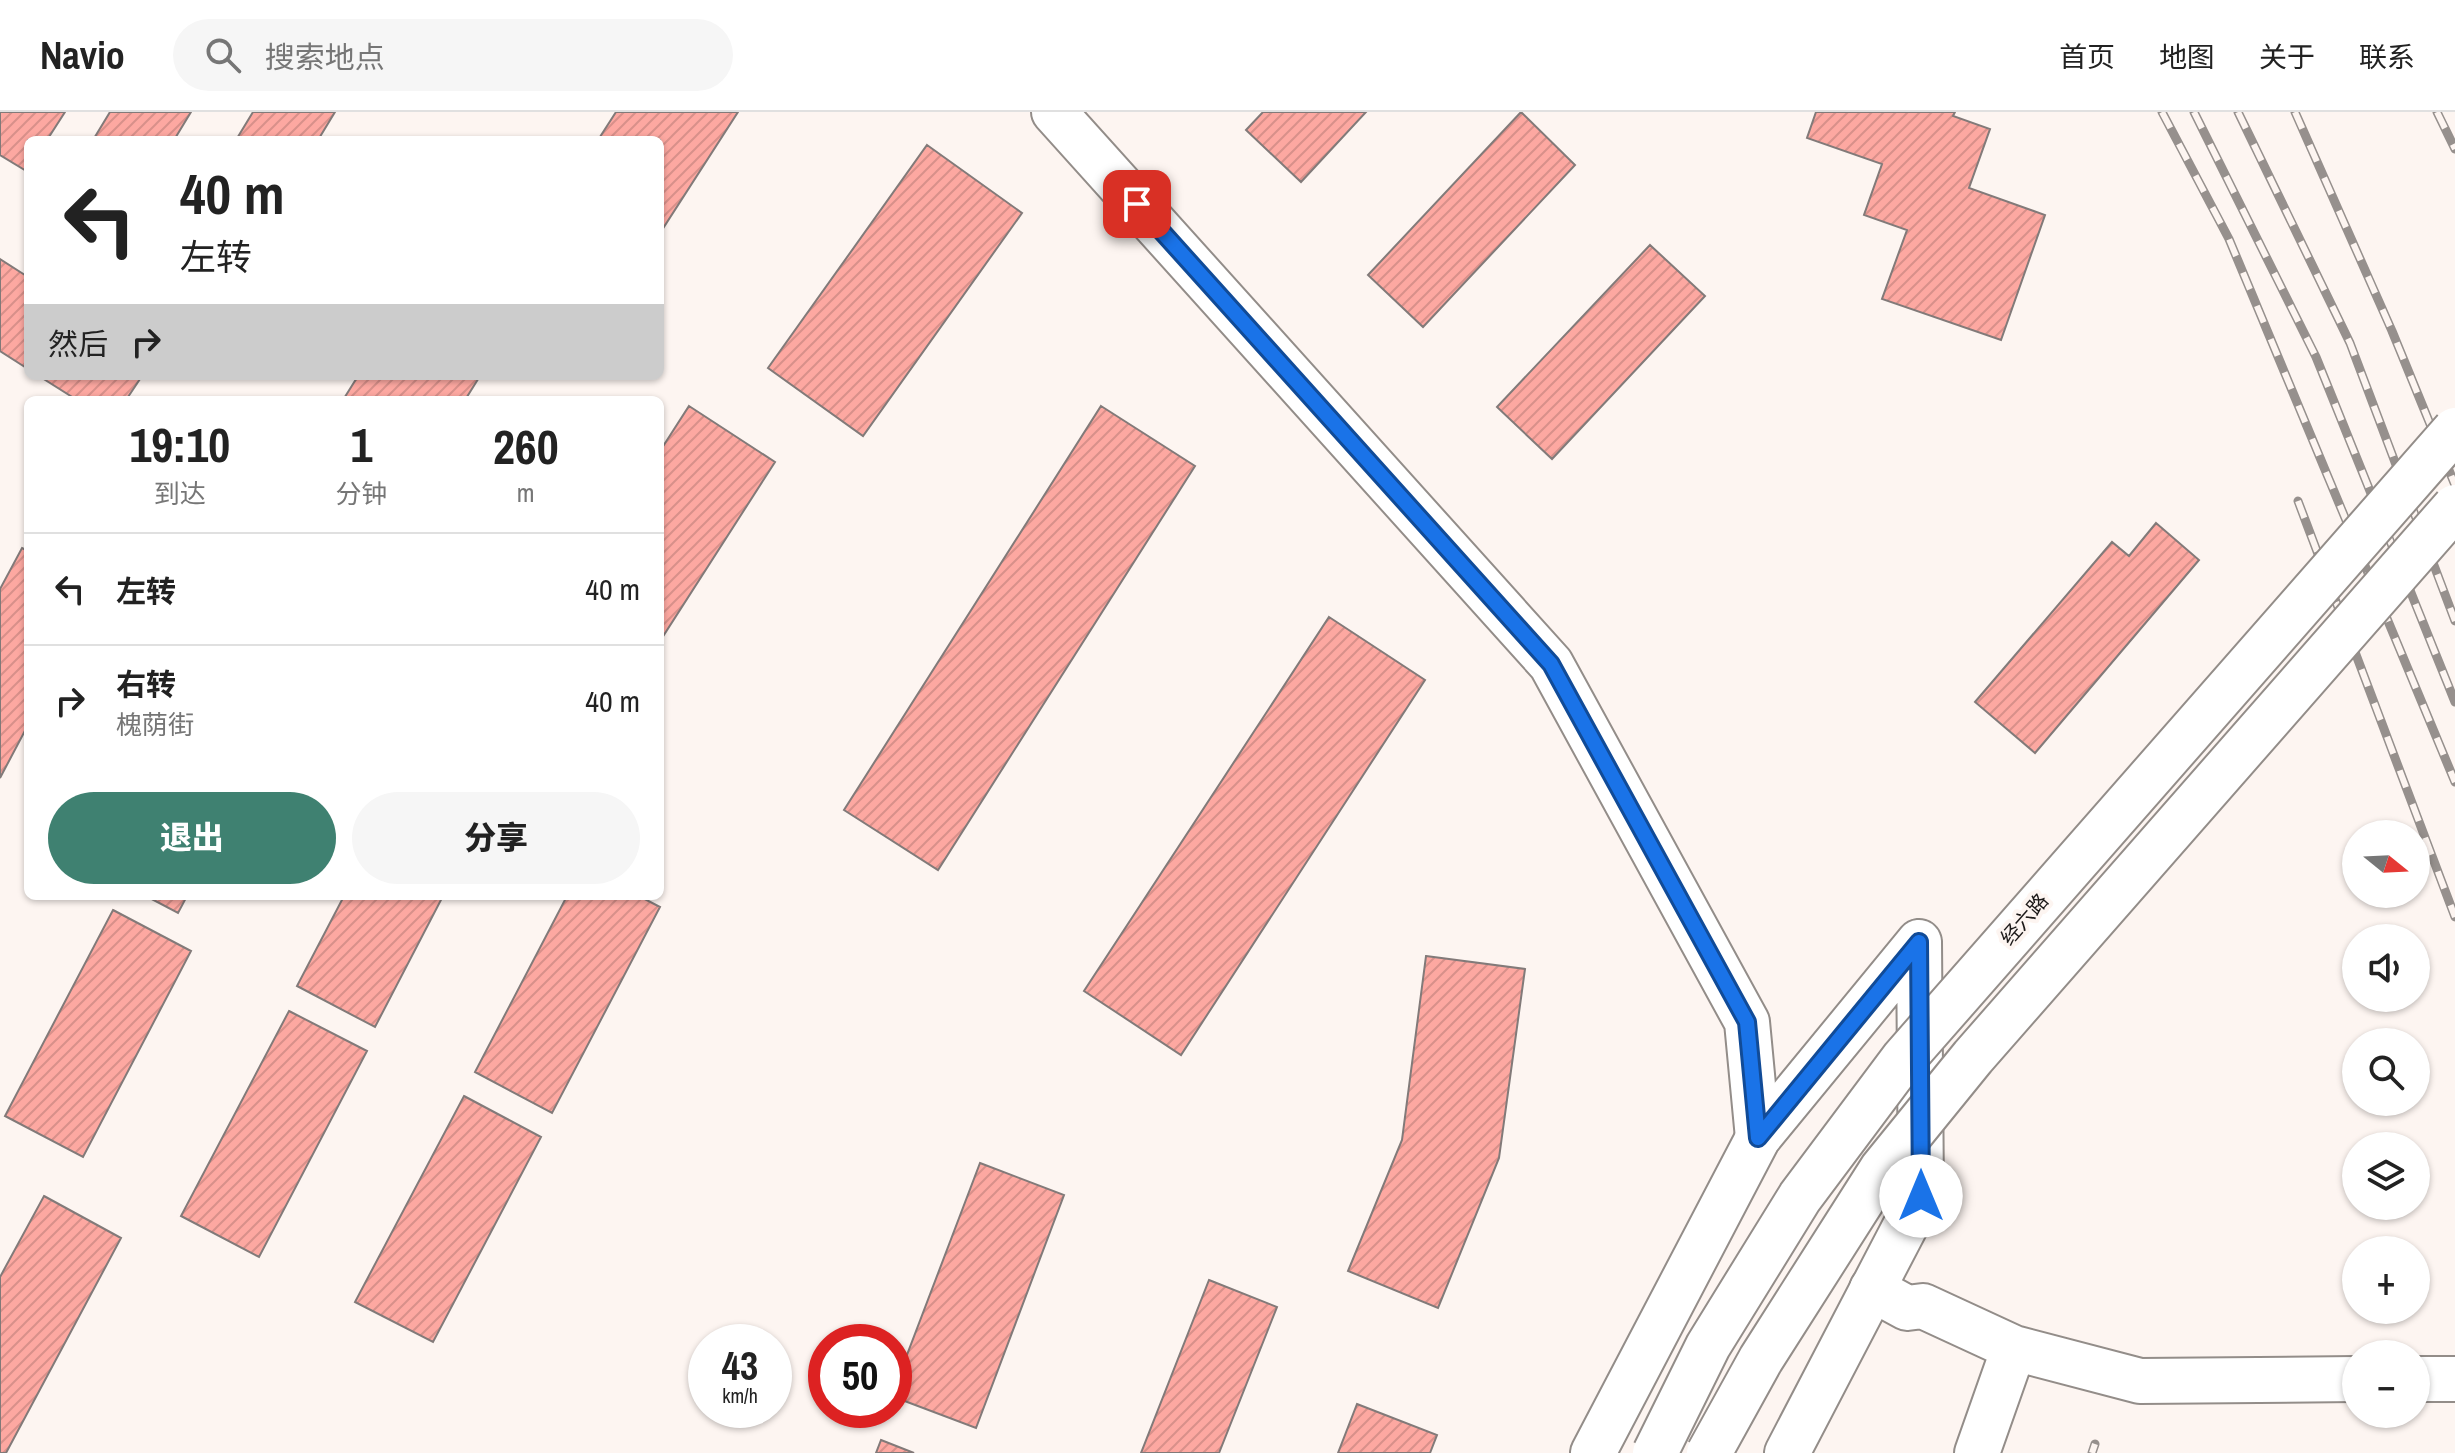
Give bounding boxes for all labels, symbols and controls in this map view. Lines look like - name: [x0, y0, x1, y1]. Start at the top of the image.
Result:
- search box: [173, 19, 733, 91]
- text: Navio: [40, 30, 125, 81]
- icon: search: [201, 33, 245, 77]
- text: 搜索地点: [265, 37, 385, 77]
- text: 首页: [2059, 38, 2115, 76]
- text: 地图: [2159, 38, 2215, 76]
- text: 关于: [2259, 38, 2315, 76]
- text: 联系: [2359, 38, 2415, 76]
- text: 40 m: [180, 156, 285, 231]
- icon: left: [48, 168, 152, 272]
- pin: [1103, 170, 1171, 238]
- icon: arrive: [1115, 182, 1159, 226]
- text: 左转: [180, 233, 252, 281]
- icon: right: [124, 320, 168, 364]
- text: 然后: [48, 324, 108, 364]
- text: 19:10: [129, 412, 230, 477]
- text: 1: [351, 412, 372, 477]
- text: 260: [493, 414, 559, 479]
- text: m: [517, 475, 535, 510]
- text: 到达: [154, 476, 206, 511]
- text: 分钟: [335, 476, 387, 511]
- icon: left: [48, 567, 92, 611]
- text: 40 m: [585, 569, 640, 609]
- text: 左转: [116, 571, 176, 611]
- text: 右转: [116, 664, 176, 704]
- icon: right: [48, 679, 92, 723]
- text: 40 m: [585, 681, 640, 721]
- text: 槐荫街: [116, 707, 194, 742]
- button: 退出: [48, 792, 336, 884]
- button: 分享: [352, 792, 640, 884]
- north arrow: [2342, 820, 2430, 908]
- map controls: [2342, 820, 2430, 1428]
- street label: 经六路: [1994, 888, 2054, 950]
- button: sound: [2342, 924, 2430, 1012]
- button: search: [2342, 1028, 2430, 1116]
- button: layers: [2342, 1132, 2430, 1220]
- position arrow: [1879, 1154, 1963, 1238]
- button: +: [2342, 1236, 2430, 1324]
- speed limit sign: 50: [808, 1324, 912, 1428]
- text: 43: [722, 1339, 758, 1392]
- button: −: [2342, 1340, 2430, 1428]
- text: km/h: [722, 1382, 758, 1409]

